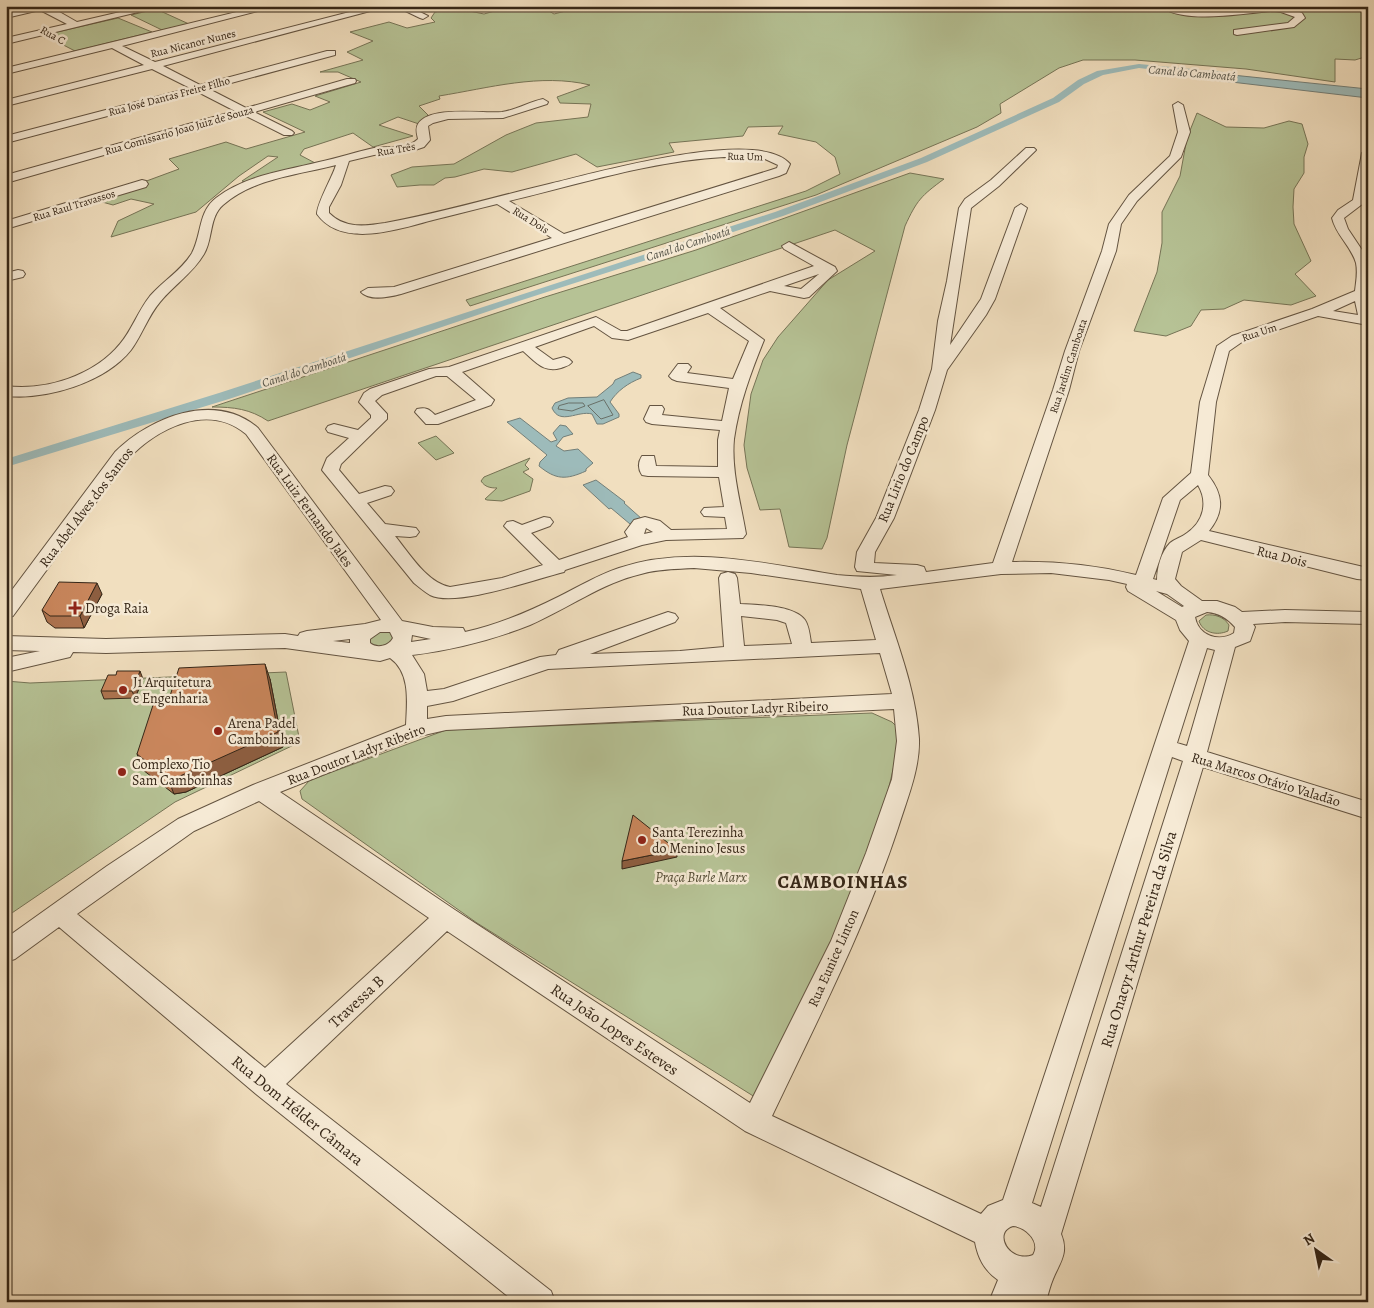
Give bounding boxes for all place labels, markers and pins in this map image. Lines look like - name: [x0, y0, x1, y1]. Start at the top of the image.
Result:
- place label: Droga Raia: [85, 599, 149, 618]
- marker: Droga Raia: [69, 602, 81, 614]
- place label: J1 Arquitetura e Engenharia: [133, 673, 212, 708]
- marker: J1 Arquitetura e Engenharia: [117, 684, 129, 696]
- place label: Arena Padel Camboinhas: [227, 714, 300, 749]
- marker: Arena Padel Camboinhas: [212, 725, 224, 737]
- place label: Complexo Tio Sam Camboinhas: [132, 755, 232, 790]
- marker: Complexo Tio Sam Camboinhas: [116, 766, 128, 778]
- place label: Santa Terezinha do Menino Jesus: [652, 823, 745, 858]
- marker: Santa Terezinha do Menino Jesus: [636, 834, 648, 846]

